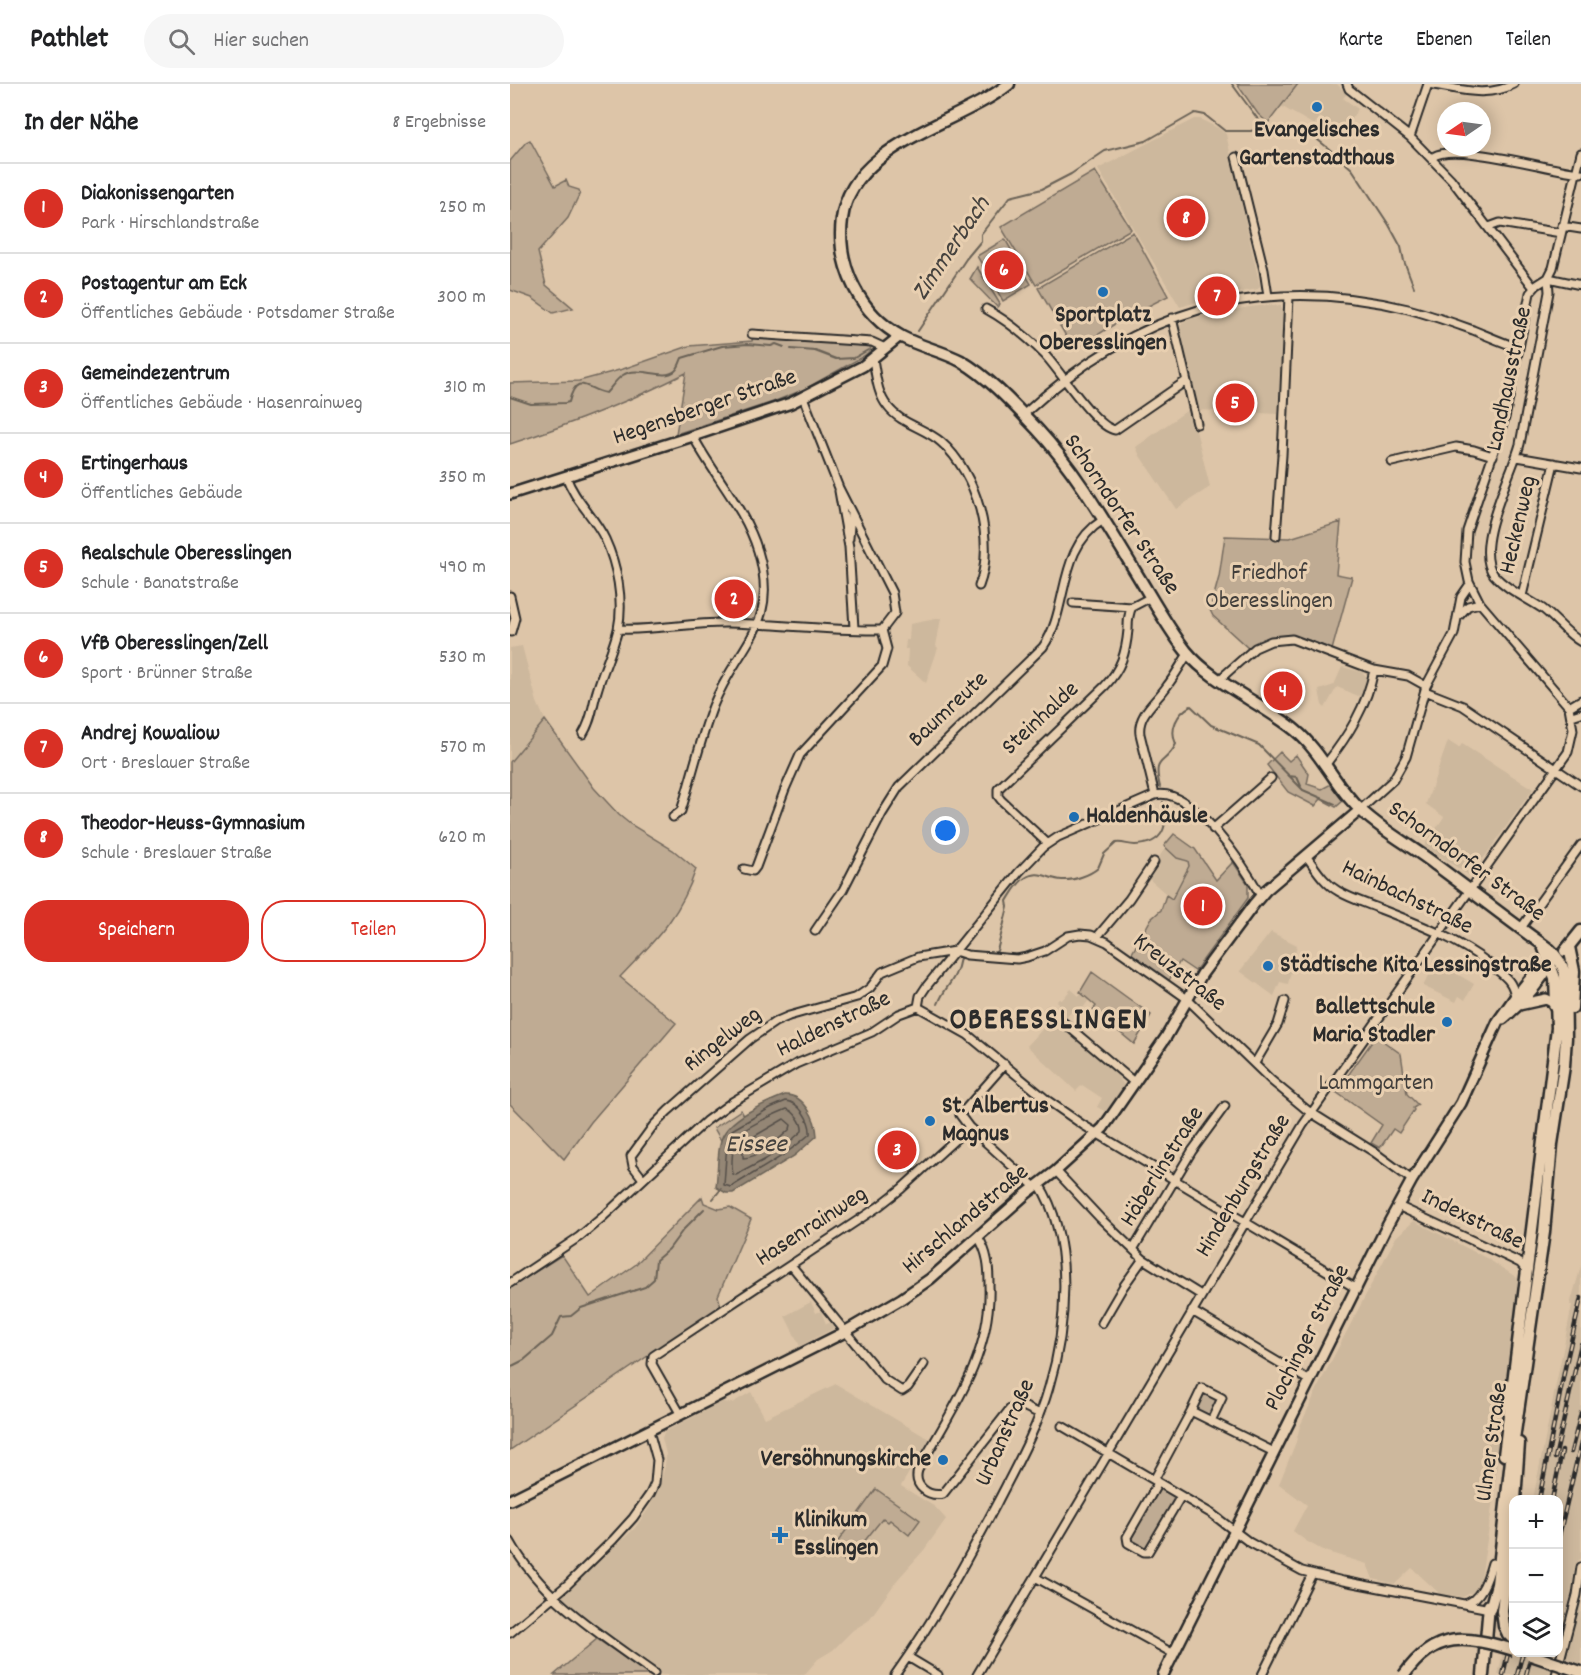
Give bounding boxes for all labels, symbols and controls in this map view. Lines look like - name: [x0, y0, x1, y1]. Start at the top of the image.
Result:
- search box: [144, 14, 564, 68]
- text: Pathlet: [30, 21, 108, 61]
- icon: search: [165, 25, 198, 58]
- text: Hier suchen: [213, 26, 309, 57]
- text: Karte: [1339, 26, 1383, 56]
- text: Ebenen: [1416, 26, 1473, 56]
- text: Teilen: [1506, 26, 1551, 56]
- marker: Evangelisches Gartenstadthaus: [1310, 100, 1324, 114]
- north arrow: [1437, 102, 1491, 156]
- text: In der Nähe: [24, 105, 138, 142]
- text: 8 Ergebnisse: [392, 109, 486, 137]
- place label: Evangelisches Gartenstadthaus: [1239, 114, 1395, 176]
- text: Diakonissengarten: [81, 179, 234, 210]
- water label: Zimmerbach: [903, 188, 1001, 309]
- text: 1: [41, 194, 46, 222]
- text: 250 m: [439, 194, 486, 222]
- pin: 8: [1166, 196, 1206, 240]
- text: Park · Hirschlandstraße: [81, 210, 259, 238]
- pin: 6: [984, 248, 1024, 292]
- text: Postagentur am Eck: [81, 269, 247, 300]
- pin: 7: [1198, 274, 1236, 318]
- text: 2: [39, 284, 48, 312]
- text: 300 m: [437, 284, 486, 312]
- marker: Sportplatz Oberesslingen: [1096, 285, 1110, 299]
- place label: Sportplatz Oberesslingen: [1039, 299, 1167, 361]
- text: Öffentliches Gebäude · Potsdamer Straße: [81, 300, 395, 328]
- street label: Landhausstraße: [1478, 303, 1542, 455]
- text: Gemeindezentrum: [81, 359, 230, 390]
- street label: Hegensberger Straße: [609, 361, 801, 455]
- text: 3: [39, 374, 48, 402]
- text: 310 m: [444, 374, 486, 402]
- pin: 5: [1216, 380, 1254, 426]
- text: Öffentliches Gebäude · Hasenrainweg: [81, 390, 363, 418]
- street label: Schorndorfer Straße: [1054, 428, 1188, 602]
- text: Ertingerhaus: [81, 449, 188, 480]
- text: 4: [39, 464, 48, 492]
- text: 350 m: [439, 464, 486, 492]
- street label: Heckenweg: [1491, 472, 1547, 578]
- text: Öffentliches Gebäude: [81, 480, 243, 508]
- text: Realschule Oberesslingen: [81, 539, 292, 570]
- text: 5: [39, 554, 48, 582]
- text: 490 m: [439, 554, 486, 582]
- park label: Friedhof Oberesslingen: [1205, 557, 1333, 619]
- text: Schule · Banatstraße: [81, 570, 239, 598]
- pin: 2: [714, 576, 754, 622]
- text: VfB Oberesslingen/Zell: [81, 629, 268, 660]
- text: 6: [39, 644, 48, 672]
- text: 530 m: [439, 644, 486, 672]
- text: Sport · Brünner Straße: [81, 660, 253, 688]
- street label: Baumreute: [901, 664, 997, 756]
- pin: 4: [1264, 668, 1302, 714]
- street label: Steinhalde: [995, 674, 1087, 764]
- text: Andrej Kowaliow: [81, 719, 220, 750]
- text: 7: [40, 734, 47, 762]
- text: 570 m: [440, 734, 486, 762]
- text: Ort · Breslauer Straße: [81, 750, 250, 778]
- street label: Schorndorfer Straße: [1380, 793, 1552, 931]
- place label: Haldenhäusle: [1086, 800, 1208, 834]
- text: Theodor-Heuss-Gymnasium: [81, 809, 305, 840]
- marker: Haldenhäusle: [1067, 810, 1081, 824]
- your location: [931, 816, 960, 845]
- text: 8: [39, 824, 48, 852]
- text: 620 m: [438, 824, 486, 852]
- text: Schule · Breslauer Straße: [81, 840, 272, 868]
- street label: Hainbachstraße: [1336, 852, 1478, 944]
- pin: 1: [1184, 884, 1222, 928]
- button: Speichern: [24, 900, 249, 962]
- button: Teilen: [261, 900, 486, 962]
- street label: Kreuzstraße: [1125, 925, 1233, 1021]
- place label: Städtische Kita Lessingstraße: [1280, 949, 1552, 983]
- marker: Städtische Kita Lessingstraße: [1261, 959, 1275, 973]
- street label: Haldenstraße: [771, 983, 897, 1067]
- place label: Ballettschule Maria Stadler: [1313, 991, 1436, 1053]
- street label: Ringelweg: [677, 999, 769, 1081]
- district label: OBERESSLINGEN: [949, 1001, 1149, 1044]
- marker: Ballettschule Maria Stadler: [1440, 1015, 1454, 1029]
- park label: Lammgarten: [1318, 1067, 1434, 1101]
- place label: St. Albertus Magnus: [942, 1090, 1049, 1152]
- street label: Häberlinstraße: [1112, 1100, 1214, 1234]
- street label: Hindenburgstraße: [1188, 1108, 1300, 1264]
- marker: St. Albertus Magnus: [923, 1114, 937, 1128]
- water label: Eissee: [725, 1127, 788, 1164]
- pin: 3: [878, 1128, 916, 1172]
- street label: Hirschlandstraße: [895, 1157, 1037, 1283]
- street label: Hasenrainweg: [749, 1178, 875, 1276]
- street label: Indexstraße: [1415, 1181, 1529, 1259]
- street label: Plochinger Straße: [1256, 1259, 1360, 1417]
- street label: Urbanstraße: [967, 1374, 1045, 1492]
- street label: Ulmer Straße: [1468, 1380, 1518, 1504]
- place label: Versöhnungskirche: [761, 1443, 931, 1477]
- marker: Versöhnungskirche: [936, 1453, 950, 1467]
- map controls: [1509, 1495, 1563, 1657]
- button: +: [1509, 1495, 1563, 1549]
- place label: Klinikum Esslingen: [794, 1504, 878, 1566]
- marker: Klinikum Esslingen: [771, 1526, 789, 1544]
- button: −: [1509, 1549, 1563, 1603]
- button: layers: [1509, 1603, 1563, 1657]

